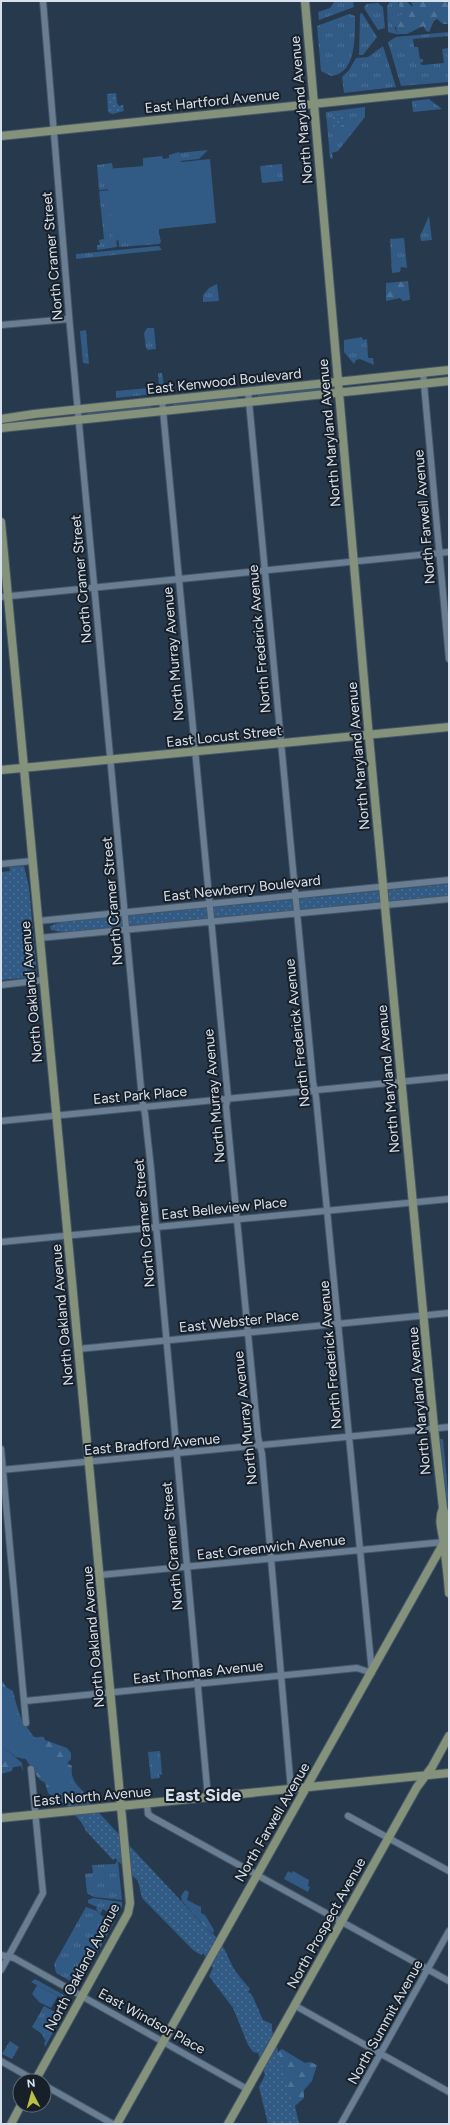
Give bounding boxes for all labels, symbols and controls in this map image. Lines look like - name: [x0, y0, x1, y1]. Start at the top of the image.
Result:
- street label: North Maryland Avenue: [287, 35, 316, 185]
- street label: East Hartford Avenue: [144, 86, 281, 117]
- street label: North Cramer Street: [38, 191, 67, 321]
- street label: North Maryland Avenue: [315, 358, 344, 508]
- street label: East Kenwood Boulevard: [146, 365, 302, 398]
- street label: North Farwell Avenue: [410, 449, 439, 585]
- street label: North Cramer Street: [67, 514, 96, 644]
- street label: North Frederick Avenue: [245, 564, 274, 714]
- street label: North Murray Avenue: [159, 586, 188, 722]
- street label: North Maryland Avenue: [344, 681, 373, 831]
- street label: East Locust Street: [165, 722, 283, 751]
- street label: North Cramer Street: [98, 836, 127, 966]
- street label: East Newberry Boulevard: [162, 872, 322, 905]
- street label: North Oakland Avenue: [17, 920, 46, 1063]
- street label: North Frederick Avenue: [281, 958, 314, 1108]
- street label: North Maryland Avenue: [374, 1004, 403, 1154]
- street label: North Murray Avenue: [200, 1028, 229, 1164]
- street label: East Park Place: [92, 1083, 188, 1108]
- street label: North Cramer Street: [130, 1158, 159, 1288]
- street label: East Belleview Place: [160, 1193, 288, 1224]
- street label: North Oakland Avenue: [48, 1243, 77, 1386]
- street label: North Frederick Avenue: [316, 1280, 345, 1430]
- street label: East Webster Place: [178, 1307, 300, 1336]
- street label: North Maryland Avenue: [405, 1326, 434, 1476]
- street label: North Murray Avenue: [230, 1350, 261, 1486]
- street label: East Bradford Avenue: [83, 1430, 221, 1459]
- street label: North Cramer Street: [158, 1481, 187, 1611]
- street label: East Greenwich Avenue: [196, 1531, 347, 1564]
- street label: North Oakland Avenue: [79, 1565, 108, 1708]
- street label: East Thomas Avenue: [132, 1657, 264, 1688]
- street label: North Farwell Avenue: [231, 1759, 314, 1885]
- street label: East North Avenue: [32, 1783, 152, 1810]
- district label: East Side: [165, 1784, 241, 1806]
- street label: North Prospect Avenue: [283, 1854, 370, 1992]
- street label: North Oakland Avenue: [42, 1900, 123, 2034]
- street label: North Summit Avenue: [344, 1957, 427, 2088]
- street label: East Windsor Place: [95, 1985, 209, 2058]
- north arrow: [12, 2073, 52, 2113]
- text: N: [26, 2077, 36, 2090]

